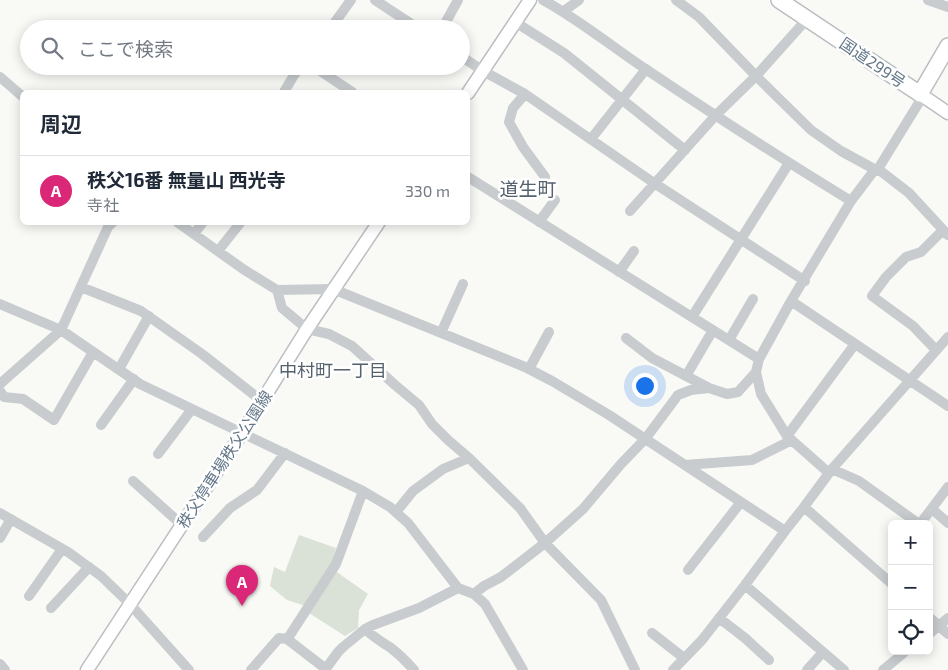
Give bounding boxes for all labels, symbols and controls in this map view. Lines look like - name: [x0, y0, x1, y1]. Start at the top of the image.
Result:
- search box: [20, 20, 470, 75]
- street label: 国道299号: [836, 33, 910, 91]
- icon: search: [38, 34, 66, 62]
- text: ここで検索: [78, 37, 173, 60]
- text: 周辺: [40, 111, 82, 136]
- text: 秩父16番 無量山 西光寺: [87, 168, 286, 191]
- district label: 道生町: [499, 177, 557, 200]
- text: A: [51, 181, 61, 200]
- text: 330 m: [405, 181, 450, 200]
- text: 寺社: [87, 195, 119, 214]
- district label: 中村町一丁目: [279, 359, 387, 381]
- your location: [632, 373, 658, 399]
- street label: 秩父停車場秩父公園線: [172, 387, 276, 531]
- map controls: [888, 520, 933, 655]
- button: +: [888, 520, 933, 565]
- pin: A: [226, 565, 258, 606]
- button: −: [888, 565, 933, 610]
- button: locate: [888, 610, 933, 655]

